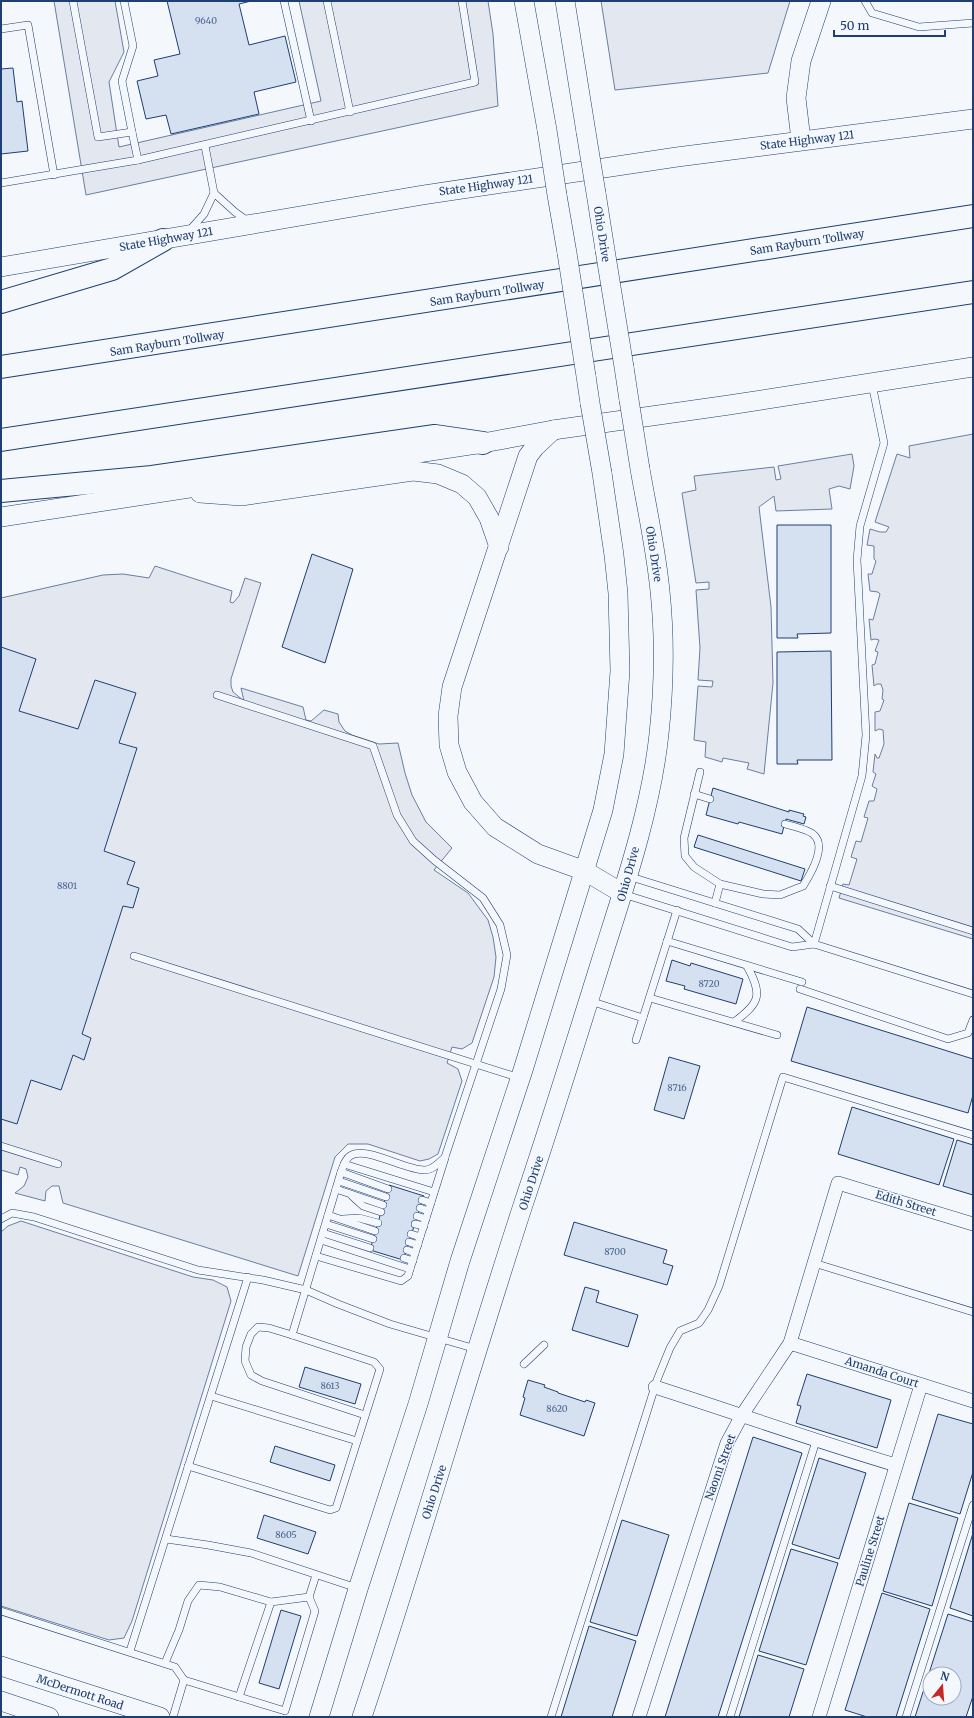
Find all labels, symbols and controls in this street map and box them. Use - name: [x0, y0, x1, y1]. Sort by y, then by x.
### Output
- scale bar: [834, 12, 945, 38]
- house number: 9640: [195, 15, 217, 26]
- text: 50 m: [840, 18, 869, 33]
- street label: State Highway 121: [759, 127, 855, 153]
- street label: State Highway 121: [438, 171, 534, 199]
- street label: Ohio Drive: [591, 205, 613, 263]
- street label: State Highway 121: [118, 224, 214, 254]
- street label: Sam Rayburn Tollway: [749, 226, 866, 258]
- street label: Sam Rayburn Tollway: [429, 277, 546, 309]
- street label: Sam Rayburn Tollway: [109, 327, 226, 359]
- street label: Ohio Drive: [643, 525, 665, 583]
- street label: Ohio Drive: [614, 845, 642, 903]
- house number: 8801: [57, 880, 77, 891]
- house number: 8720: [698, 978, 720, 989]
- house number: 8716: [667, 1082, 687, 1093]
- street label: Ohio Drive: [516, 1154, 546, 1212]
- street label: Edith Street: [874, 1187, 939, 1219]
- house number: 8700: [604, 1246, 626, 1257]
- street label: Amanda Court: [842, 1353, 921, 1391]
- house number: 8613: [320, 1380, 340, 1391]
- house number: 8620: [546, 1403, 568, 1414]
- street label: Naomi Street: [702, 1431, 739, 1502]
- street label: Ohio Drive: [419, 1463, 449, 1521]
- street label: Pauline Street: [853, 1513, 888, 1588]
- house number: 8605: [275, 1529, 297, 1540]
- north arrow: [922, 1666, 962, 1706]
- text: N: [939, 1668, 951, 1684]
- street label: McDermott Road: [35, 1671, 126, 1713]

